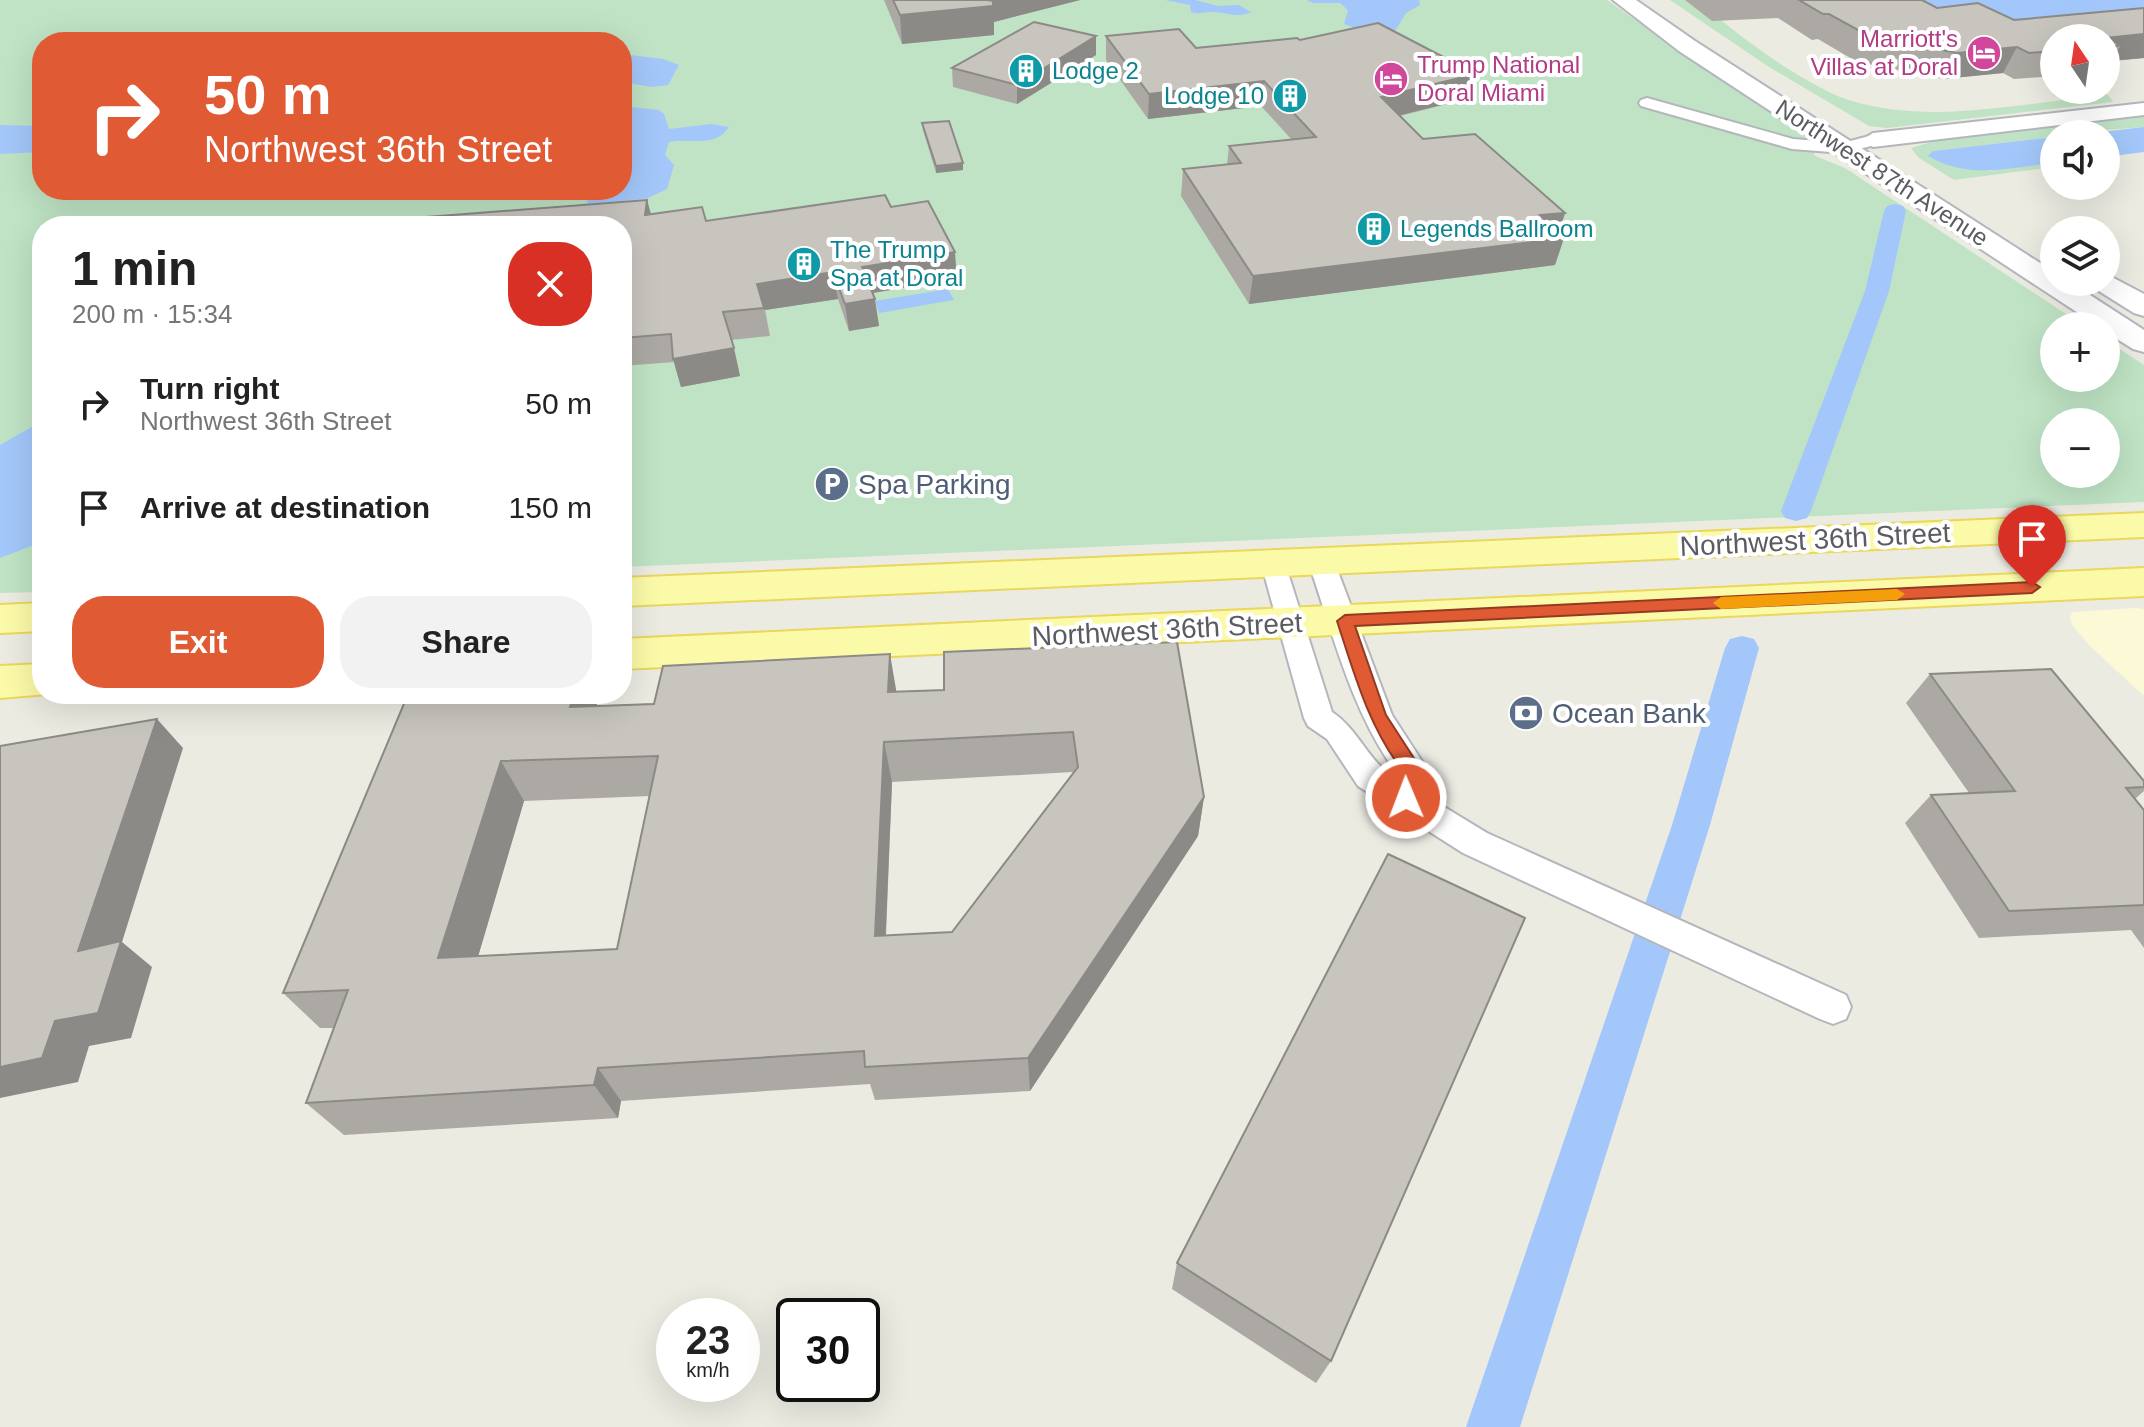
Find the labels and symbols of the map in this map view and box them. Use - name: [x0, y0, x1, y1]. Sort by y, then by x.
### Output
- north arrow: [2040, 24, 2120, 104]
- place label: Marriott's Villas at Doral: [1810, 25, 1958, 80]
- hotel icon: Marriott's Villas at Doral: [1965, 34, 2003, 72]
- place label: Trump National Doral Miami: [1417, 51, 1580, 106]
- building icon: Lodge 2: [1007, 52, 1045, 90]
- place label: Lodge 2: [1052, 57, 1139, 84]
- hotel icon: Trump National Doral Miami: [1372, 60, 1410, 98]
- building icon: Lodge 10: [1271, 77, 1309, 115]
- place label: Lodge 10: [1164, 82, 1264, 109]
- street label: Northwest 87th Avenue: [1771, 94, 1994, 251]
- building icon: Legends Ballroom: [1355, 210, 1393, 248]
- place label: Legends Ballroom: [1400, 215, 1593, 242]
- place label: The Trump Spa at Doral: [830, 236, 963, 291]
- building icon: The Trump Spa at Doral: [785, 245, 823, 283]
- parking icon: Spa Parking: [813, 465, 851, 503]
- place label: Spa Parking: [858, 469, 1011, 500]
- pin: [1998, 505, 2066, 587]
- street label: Northwest 36th Street: [1679, 517, 1951, 562]
- street label: Northwest 36th Street: [1031, 607, 1303, 652]
- bank icon: Ocean Bank: [1507, 694, 1545, 732]
- place label: Ocean Bank: [1552, 698, 1707, 729]
- position arrow: [1364, 756, 1448, 840]
- speed limit sign: 30: [776, 1298, 880, 1402]

